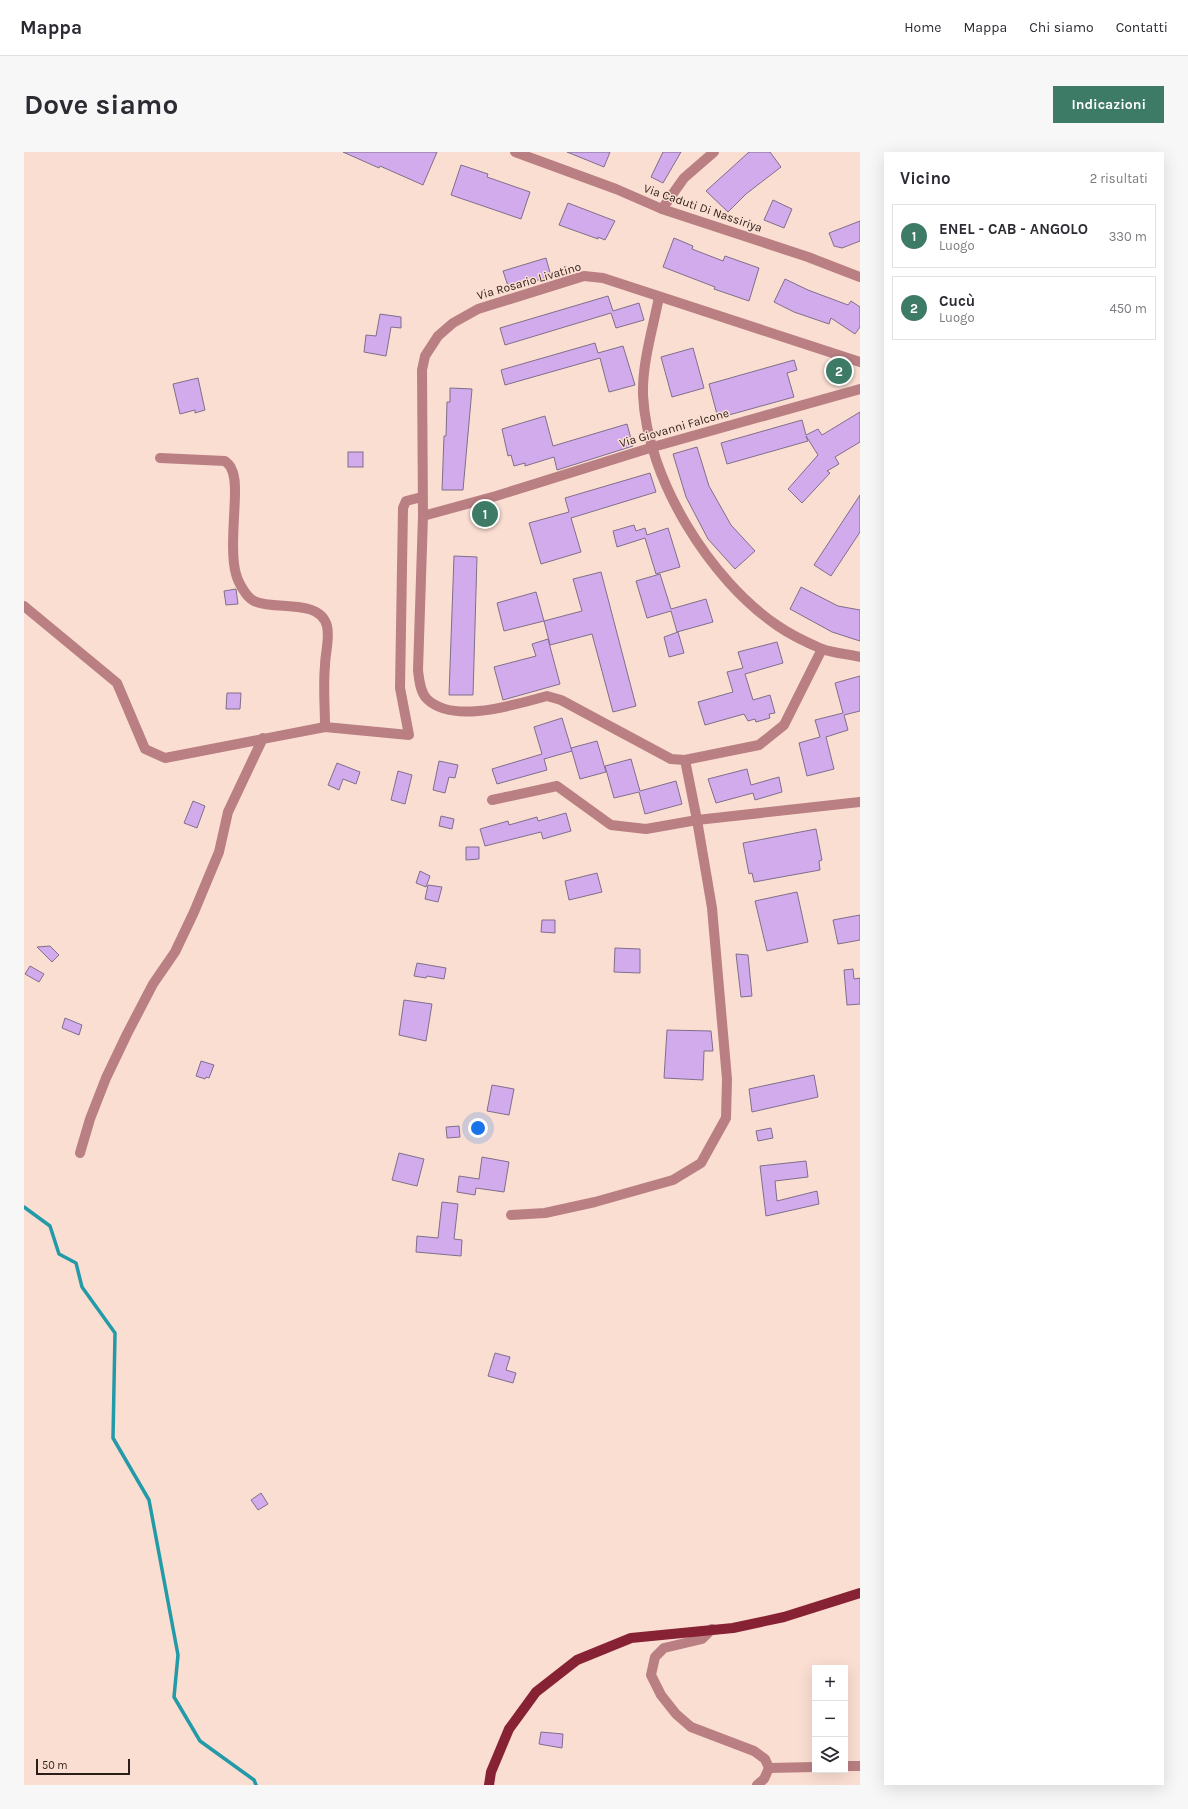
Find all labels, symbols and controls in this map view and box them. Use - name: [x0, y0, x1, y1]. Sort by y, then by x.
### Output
- text: Mappa: [20, 17, 82, 39]
- text: Home: [904, 19, 941, 36]
- text: Mappa: [963, 19, 1007, 36]
- text: Chi siamo: [1029, 19, 1094, 36]
- text: Contatti: [1116, 19, 1168, 36]
- button: Indicazioni: [1053, 86, 1164, 123]
- text: Dove siamo: [24, 88, 178, 121]
- text: Vicino: [900, 168, 951, 188]
- text: 2 risultati: [1090, 171, 1148, 186]
- street label: Via Caduti Di Nassiriya: [642, 181, 764, 235]
- text: ENEL - CAB - ANGOLO: [939, 220, 1088, 238]
- text: 1: [912, 229, 916, 244]
- text: 330 m: [1109, 229, 1147, 244]
- text: Luogo: [939, 238, 975, 253]
- street label: Via Rosario Livatino: [475, 259, 583, 303]
- text: Cucù: [939, 292, 975, 310]
- text: 2: [910, 301, 918, 316]
- text: 450 m: [1109, 301, 1147, 316]
- text: Luogo: [939, 310, 975, 325]
- pin: 2: [826, 356, 852, 386]
- street label: Via Giovanni Falcone: [618, 406, 730, 450]
- pin: 1: [472, 499, 498, 529]
- your location: [468, 1118, 488, 1138]
- map controls: [812, 1665, 848, 1773]
- button: +: [812, 1665, 848, 1701]
- button: −: [812, 1701, 848, 1737]
- button: layers: [812, 1737, 848, 1773]
- scale bar: [36, 1757, 130, 1776]
- text: 50 m: [42, 1759, 68, 1772]

